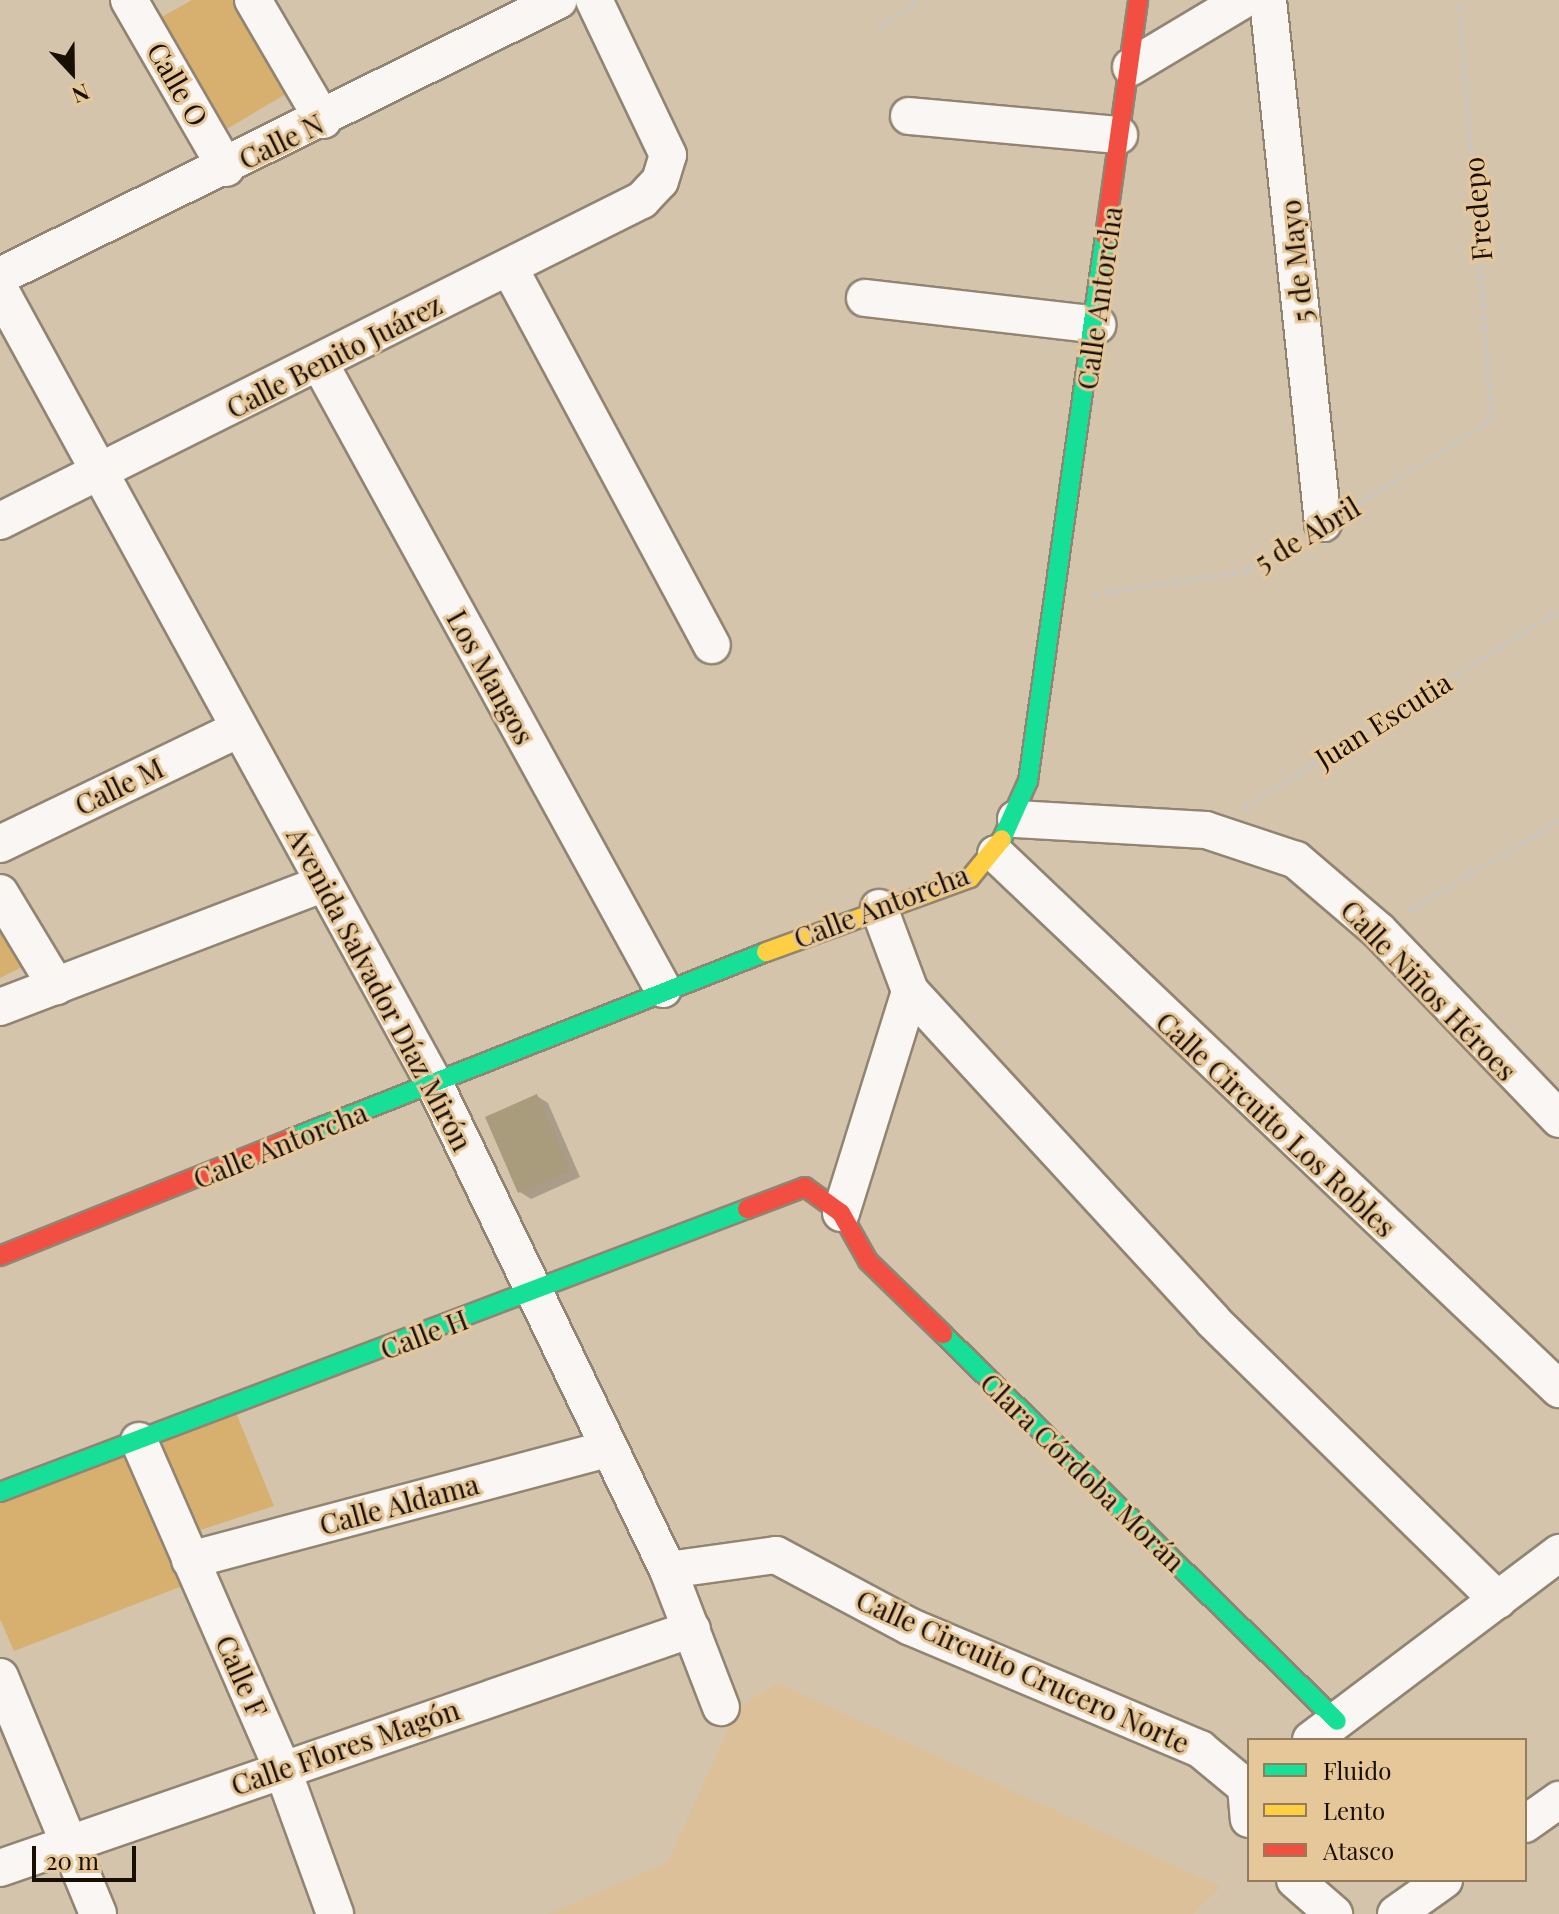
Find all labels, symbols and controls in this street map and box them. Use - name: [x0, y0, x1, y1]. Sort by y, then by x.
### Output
- north arrow: [32, 32, 112, 112]
- street label: Calle O: [141, 36, 215, 132]
- text: N: [68, 77, 94, 111]
- street label: Calle N: [233, 106, 329, 176]
- street label: Fredepo: [1456, 156, 1498, 262]
- street label: 5 de Mayo: [1273, 198, 1319, 324]
- street label: Calle Antorcha: [1069, 204, 1129, 392]
- street label: Calle Benito Juárez: [221, 287, 447, 425]
- street label: 5 de Abril: [1248, 489, 1366, 579]
- street label: Los Mangos: [440, 604, 542, 750]
- street label: Juan Escutia: [1309, 665, 1457, 775]
- street label: Calle M: [69, 750, 169, 822]
- street label: Avenida Salvador Díaz Mirón: [280, 821, 480, 1157]
- street label: Calle Antorcha: [788, 857, 974, 955]
- street label: Calle Niños Héroes: [1334, 893, 1524, 1087]
- street label: Calle Circuito Los Robles: [1150, 1004, 1402, 1244]
- street label: Calle Antorcha: [188, 1095, 372, 1195]
- street label: Calle H: [375, 1302, 473, 1366]
- street label: Clara Córdoba Morán: [974, 1366, 1192, 1578]
- street label: Calle Aldama: [315, 1466, 483, 1542]
- street label: Calle Circuito Crucero Norte: [851, 1582, 1195, 1760]
- street label: Calle F: [209, 1630, 275, 1722]
- street label: Calle Flores Magón: [226, 1692, 464, 1802]
- legend: [1247, 1738, 1527, 1882]
- text: Fluido: [1323, 1754, 1391, 1786]
- text: Lento: [1323, 1794, 1385, 1826]
- scale bar: [36, 1830, 140, 1880]
- text: Atasco: [1323, 1834, 1394, 1866]
- text: 20 m: [46, 1844, 99, 1876]

